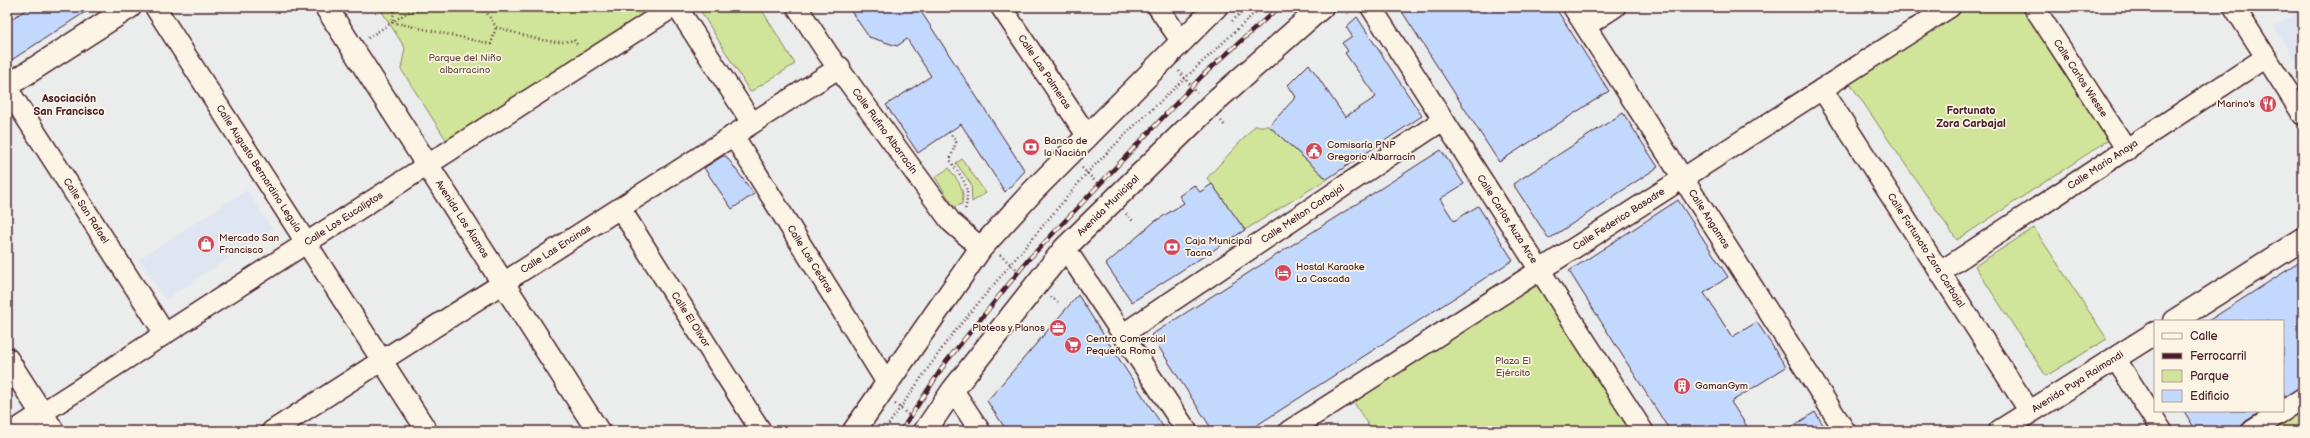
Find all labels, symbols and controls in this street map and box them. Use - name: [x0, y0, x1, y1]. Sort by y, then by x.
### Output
- street label: Calle Las Palmeras: [1015, 32, 1074, 111]
- street label: Calle Carlos Wiesse: [2051, 37, 2110, 119]
- park label: Parque del Niño albarracino: [429, 52, 502, 76]
- street label: Calle Rufino Albarracín: [849, 86, 920, 177]
- district label: Asociación San Francisco: [33, 92, 105, 118]
- restaurant icon: Marino's: [2258, 94, 2278, 114]
- place label: Marino's: [2217, 98, 2255, 110]
- street label: Calle Augusto Bernardino Leguía: [213, 103, 304, 235]
- district label: Fortunato Zora Carbajal: [1936, 104, 2006, 130]
- place label: Banco de la Nación: [1044, 135, 1088, 159]
- bank icon: Banco de la Nación: [1021, 137, 1041, 157]
- street label: Calle Mario Anaya: [2065, 137, 2141, 192]
- place label: Comisaría PNP Gregorio Albarracín: [1327, 139, 1416, 163]
- public building icon: Comisaría PNP Gregorio Albarracín: [1304, 141, 1324, 161]
- street label: Calle Carlos Auza Arce: [1474, 172, 1540, 266]
- street label: Avenida Municipal: [1075, 173, 1142, 239]
- street label: Calle San Rafael: [61, 176, 111, 246]
- street label: Avenida Los Álamos: [433, 178, 492, 260]
- street label: Calle Melton Carbajal: [1259, 182, 1346, 246]
- street label: Calle Federico Basadre: [1571, 185, 1667, 253]
- street label: Calle Angamos: [1686, 187, 1733, 251]
- street label: Calle Los Eucaliptos: [302, 189, 385, 249]
- street label: Calle Fortunato Zora Carbajal: [1885, 191, 1967, 310]
- street label: Calle Las Encinas: [518, 222, 593, 276]
- street label: Calle Los Cedros: [784, 223, 836, 295]
- place label: Mercado San Francisco: [219, 232, 280, 256]
- shop icon: Mercado San Francisco: [196, 234, 216, 254]
- place label: Caja Municipal Tacna: [1185, 235, 1252, 259]
- bank icon: Caja Municipal Tacna: [1162, 237, 1182, 257]
- place label: Hostal Karaoke La Cascada: [1296, 261, 1365, 285]
- hotel icon: Hostal Karaoke La Cascada: [1273, 263, 1293, 283]
- street label: Calle El Olivar: [669, 290, 713, 350]
- office icon: Ploteos y Planos: [1048, 318, 1068, 338]
- legend: [2154, 320, 2284, 412]
- place label: Ploteos y Planos: [972, 322, 1045, 334]
- text: Calle: [2190, 329, 2218, 344]
- place label: Centro Comercial Pequeña Roma: [1086, 333, 1166, 357]
- supermarket icon: Centro Comercial Pequeña Roma: [1063, 335, 1083, 355]
- street label: Avenida Puya Raimondi: [2030, 348, 2126, 415]
- text: Ferrocarril: [2190, 349, 2246, 364]
- park label: Plaza El Ejército: [1495, 355, 1531, 379]
- text: Parque: [2190, 369, 2229, 384]
- building icon: GamanGym: [1672, 376, 1692, 396]
- place label: GamanGym: [1695, 380, 1748, 392]
- text: Edificio: [2190, 389, 2230, 404]

